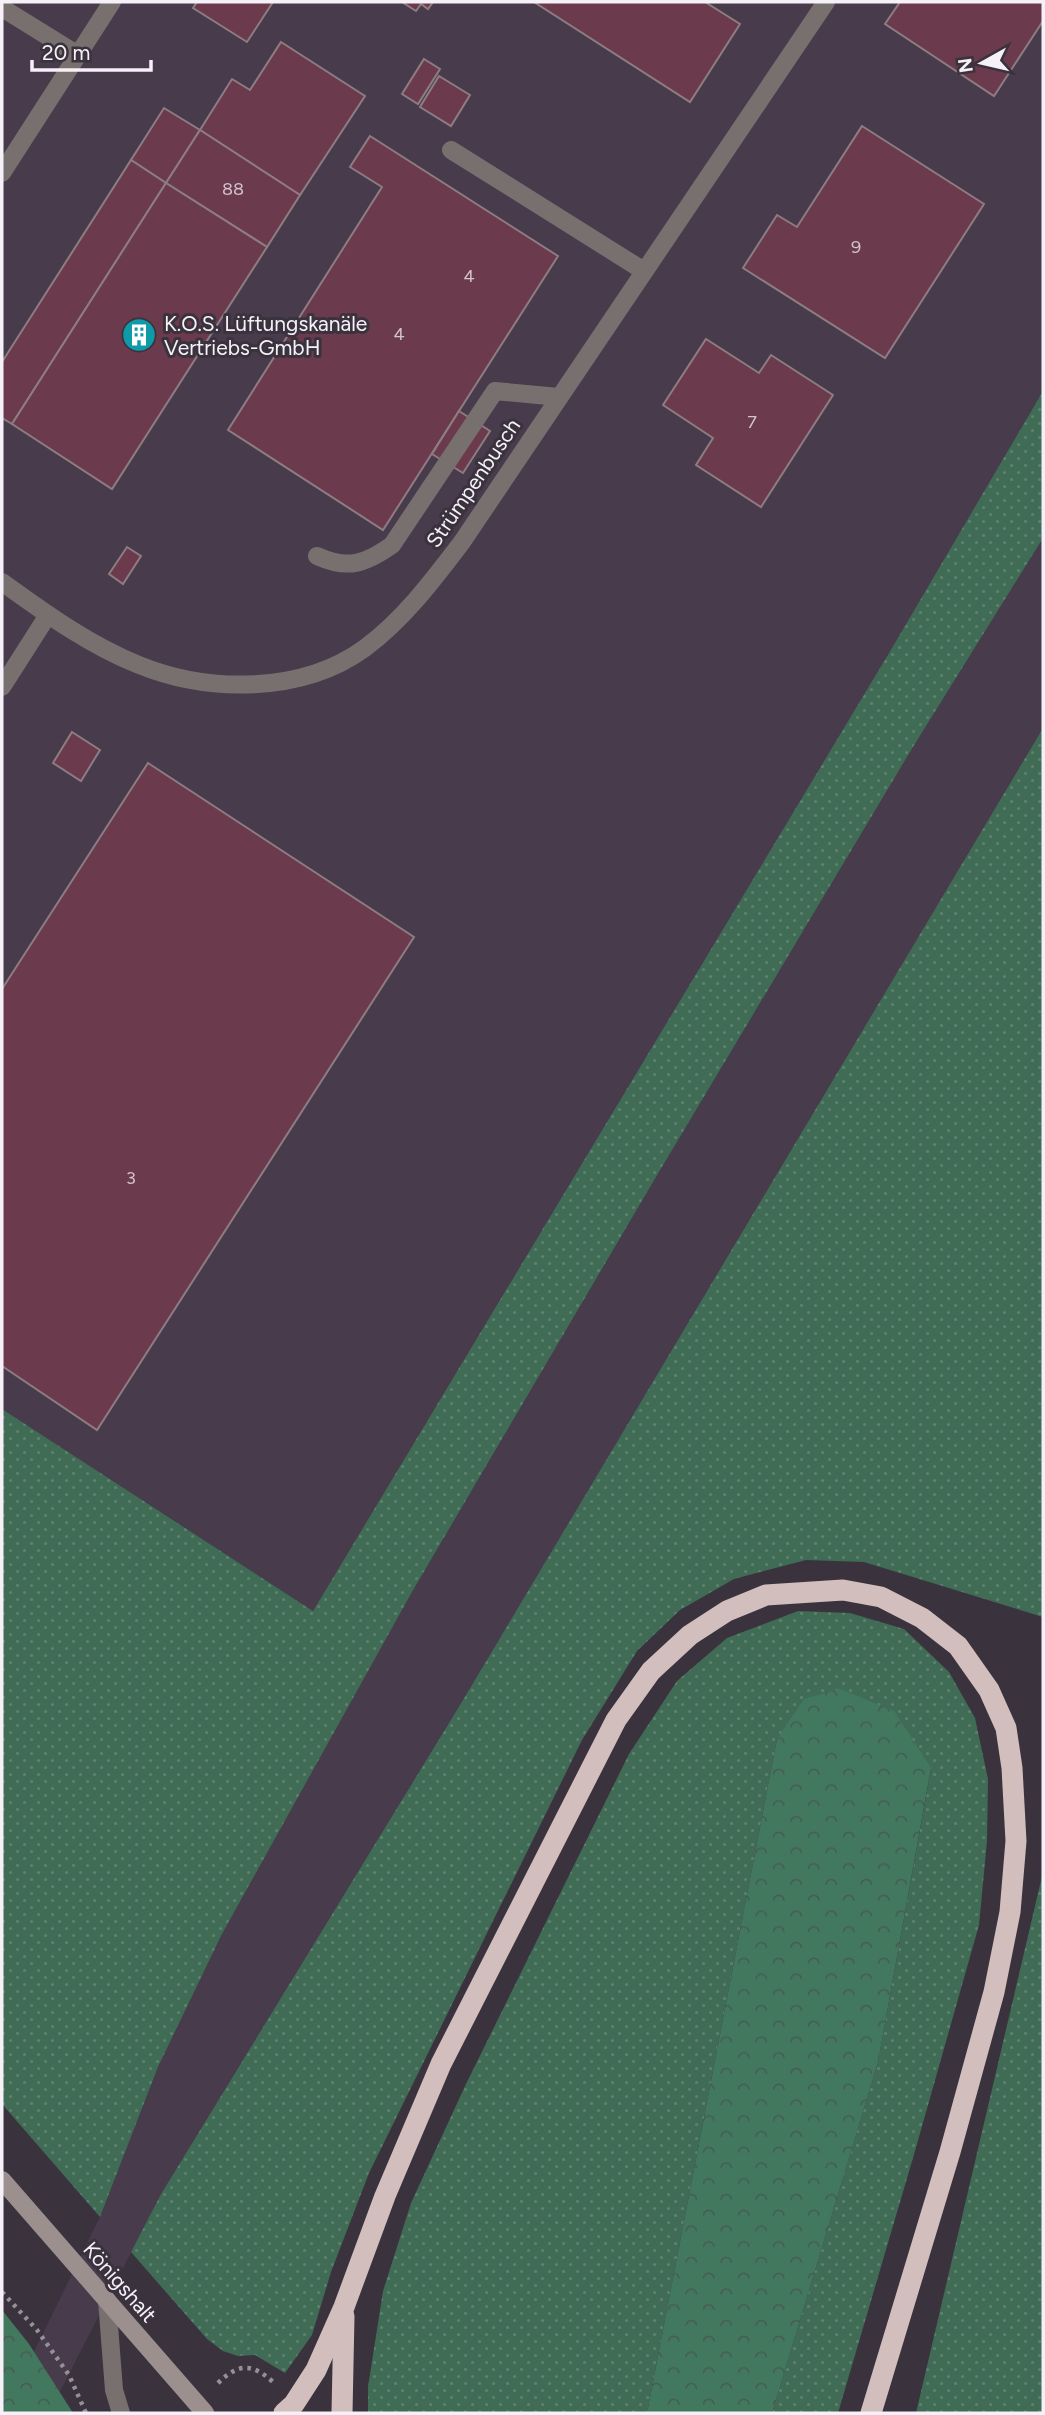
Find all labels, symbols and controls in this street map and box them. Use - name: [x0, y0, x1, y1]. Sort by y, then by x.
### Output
- scale bar: [32, 28, 150, 72]
- north arrow: [947, 28, 1017, 98]
- text: 20 m: [42, 40, 90, 65]
- text: N: [953, 56, 978, 74]
- house number: 88: [222, 178, 244, 200]
- house number: 9: [851, 236, 861, 258]
- house number: 4: [463, 265, 475, 287]
- place label: K.O.S. Lüftungskanäle Vertriebs-GmbH: [164, 311, 367, 360]
- building icon: K.O.S. Lüftungskanäle Vertriebs-GmbH: [120, 316, 158, 354]
- house number: 4: [393, 323, 405, 345]
- house number: 7: [747, 411, 757, 433]
- street label: Strümpenbusch: [421, 414, 525, 552]
- house number: 3: [126, 1167, 136, 1189]
- street label: Königshalt: [78, 2237, 162, 2327]

